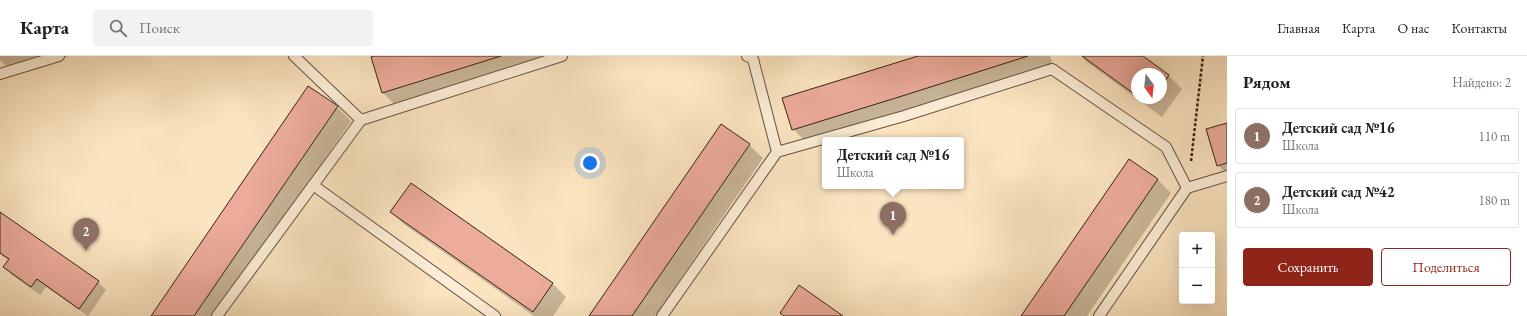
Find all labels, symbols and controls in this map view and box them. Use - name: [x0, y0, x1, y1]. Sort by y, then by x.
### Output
- search box: [93, 10, 373, 46]
- text: Карта: [20, 15, 69, 40]
- icon: search: [107, 17, 129, 39]
- text: Поиск: [139, 18, 180, 37]
- text: Главная: [1277, 19, 1320, 37]
- text: Карта: [1342, 19, 1375, 37]
- text: О нас: [1397, 19, 1429, 37]
- text: Контакты: [1451, 19, 1507, 37]
- north arrow: [1131, 68, 1167, 104]
- text: Рядом: [1243, 71, 1291, 93]
- text: Найдено: 2: [1452, 74, 1511, 91]
- text: Детский сад №16: [1282, 118, 1395, 137]
- text: 1: [1254, 128, 1260, 145]
- text: 110 m: [1479, 128, 1510, 145]
- popup: [822, 137, 964, 189]
- text: Школа: [1282, 137, 1319, 154]
- text: Детский сад №16: [837, 145, 949, 164]
- your location: [580, 153, 600, 173]
- text: Школа: [837, 164, 874, 181]
- text: Детский сад №42: [1282, 182, 1395, 201]
- text: 2: [1254, 192, 1260, 209]
- text: 180 m: [1479, 192, 1510, 209]
- text: Школа: [1282, 201, 1319, 218]
- pin: 1: [880, 202, 906, 235]
- pin: 2: [73, 218, 99, 251]
- map controls: [1179, 232, 1215, 304]
- button: +: [1179, 232, 1215, 268]
- button: Сохранить: [1243, 248, 1373, 286]
- button: Поделиться: [1381, 248, 1511, 286]
- button: −: [1179, 268, 1215, 304]

